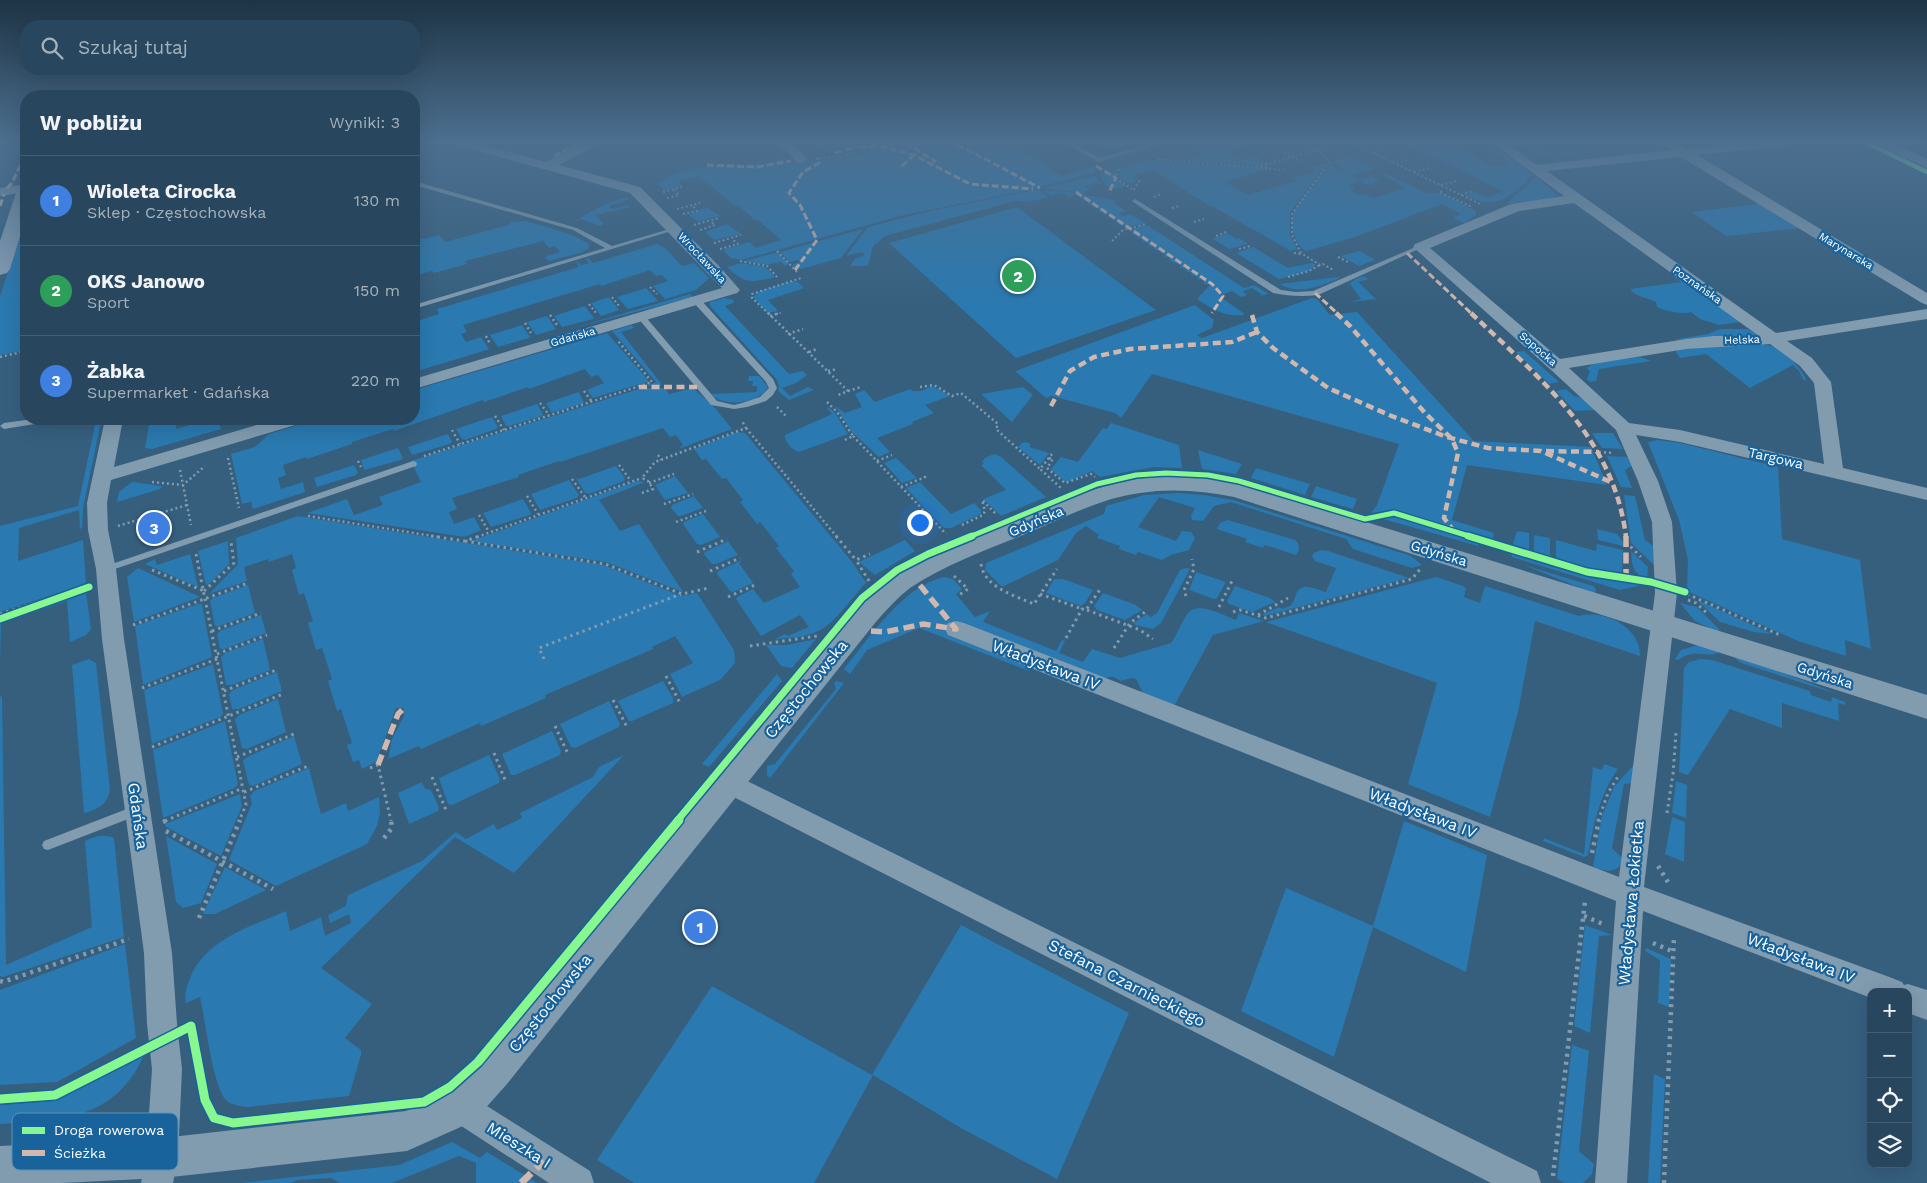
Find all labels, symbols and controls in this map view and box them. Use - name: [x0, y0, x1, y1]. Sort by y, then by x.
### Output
- search box: [20, 20, 420, 75]
- icon: search: [38, 34, 66, 62]
- text: Szukaj tutaj: [78, 36, 188, 59]
- text: W pobliżu: [40, 110, 142, 135]
- text: Wyniki: 3: [329, 113, 400, 132]
- text: Wioleta Cirocka: [87, 180, 236, 203]
- text: 1: [53, 191, 59, 210]
- text: 130 m: [354, 191, 400, 210]
- text: Sklep · Częstochowska: [87, 203, 266, 222]
- street label: Wrocławska: [675, 230, 729, 286]
- street label: Marynarska: [1816, 230, 1876, 272]
- pin: 2: [1002, 257, 1034, 295]
- street label: Poznańska: [1670, 263, 1724, 307]
- text: OKS Janowo: [87, 270, 205, 293]
- text: 2: [51, 281, 61, 300]
- text: 150 m: [354, 281, 400, 300]
- text: Sport: [87, 293, 130, 312]
- street label: Gdańska: [549, 324, 597, 350]
- street label: Sopocka: [1517, 329, 1559, 369]
- street label: Helska: [1724, 333, 1760, 347]
- text: Żabka: [87, 360, 145, 383]
- text: 3: [51, 371, 61, 390]
- text: 220 m: [351, 371, 400, 390]
- text: Supermarket · Gdańska: [87, 383, 270, 402]
- street label: Targowa: [1747, 444, 1805, 472]
- street label: Gdyńska: [1006, 502, 1066, 540]
- pin: 3: [138, 509, 170, 547]
- your location: [907, 510, 933, 536]
- street label: Gdyńska: [1409, 537, 1469, 569]
- street label: Częstochowska: [760, 636, 852, 742]
- street label: Władysława IV: [989, 636, 1103, 694]
- street label: Gdyńska: [1795, 658, 1855, 692]
- street label: Gdańska: [124, 782, 152, 850]
- street label: Władysława IV: [1366, 784, 1480, 842]
- street label: Władysława Łokietka: [1614, 820, 1648, 986]
- pin: 1: [684, 908, 716, 946]
- street label: Władysława IV: [1744, 929, 1858, 987]
- street label: Stefana Czarnieckiego: [1046, 935, 1208, 1031]
- street label: Częstochowska: [504, 950, 596, 1056]
- map controls: [1867, 988, 1912, 1168]
- button: +: [1867, 988, 1912, 1033]
- button: −: [1867, 1033, 1912, 1078]
- button: locate: [1867, 1078, 1912, 1123]
- legend: [12, 1113, 178, 1170]
- street label: Mieszka I: [483, 1118, 555, 1172]
- text: Droga rowerowa: [54, 1122, 164, 1138]
- button: layers: [1867, 1123, 1912, 1168]
- text: Ścieżka: [54, 1145, 106, 1161]

